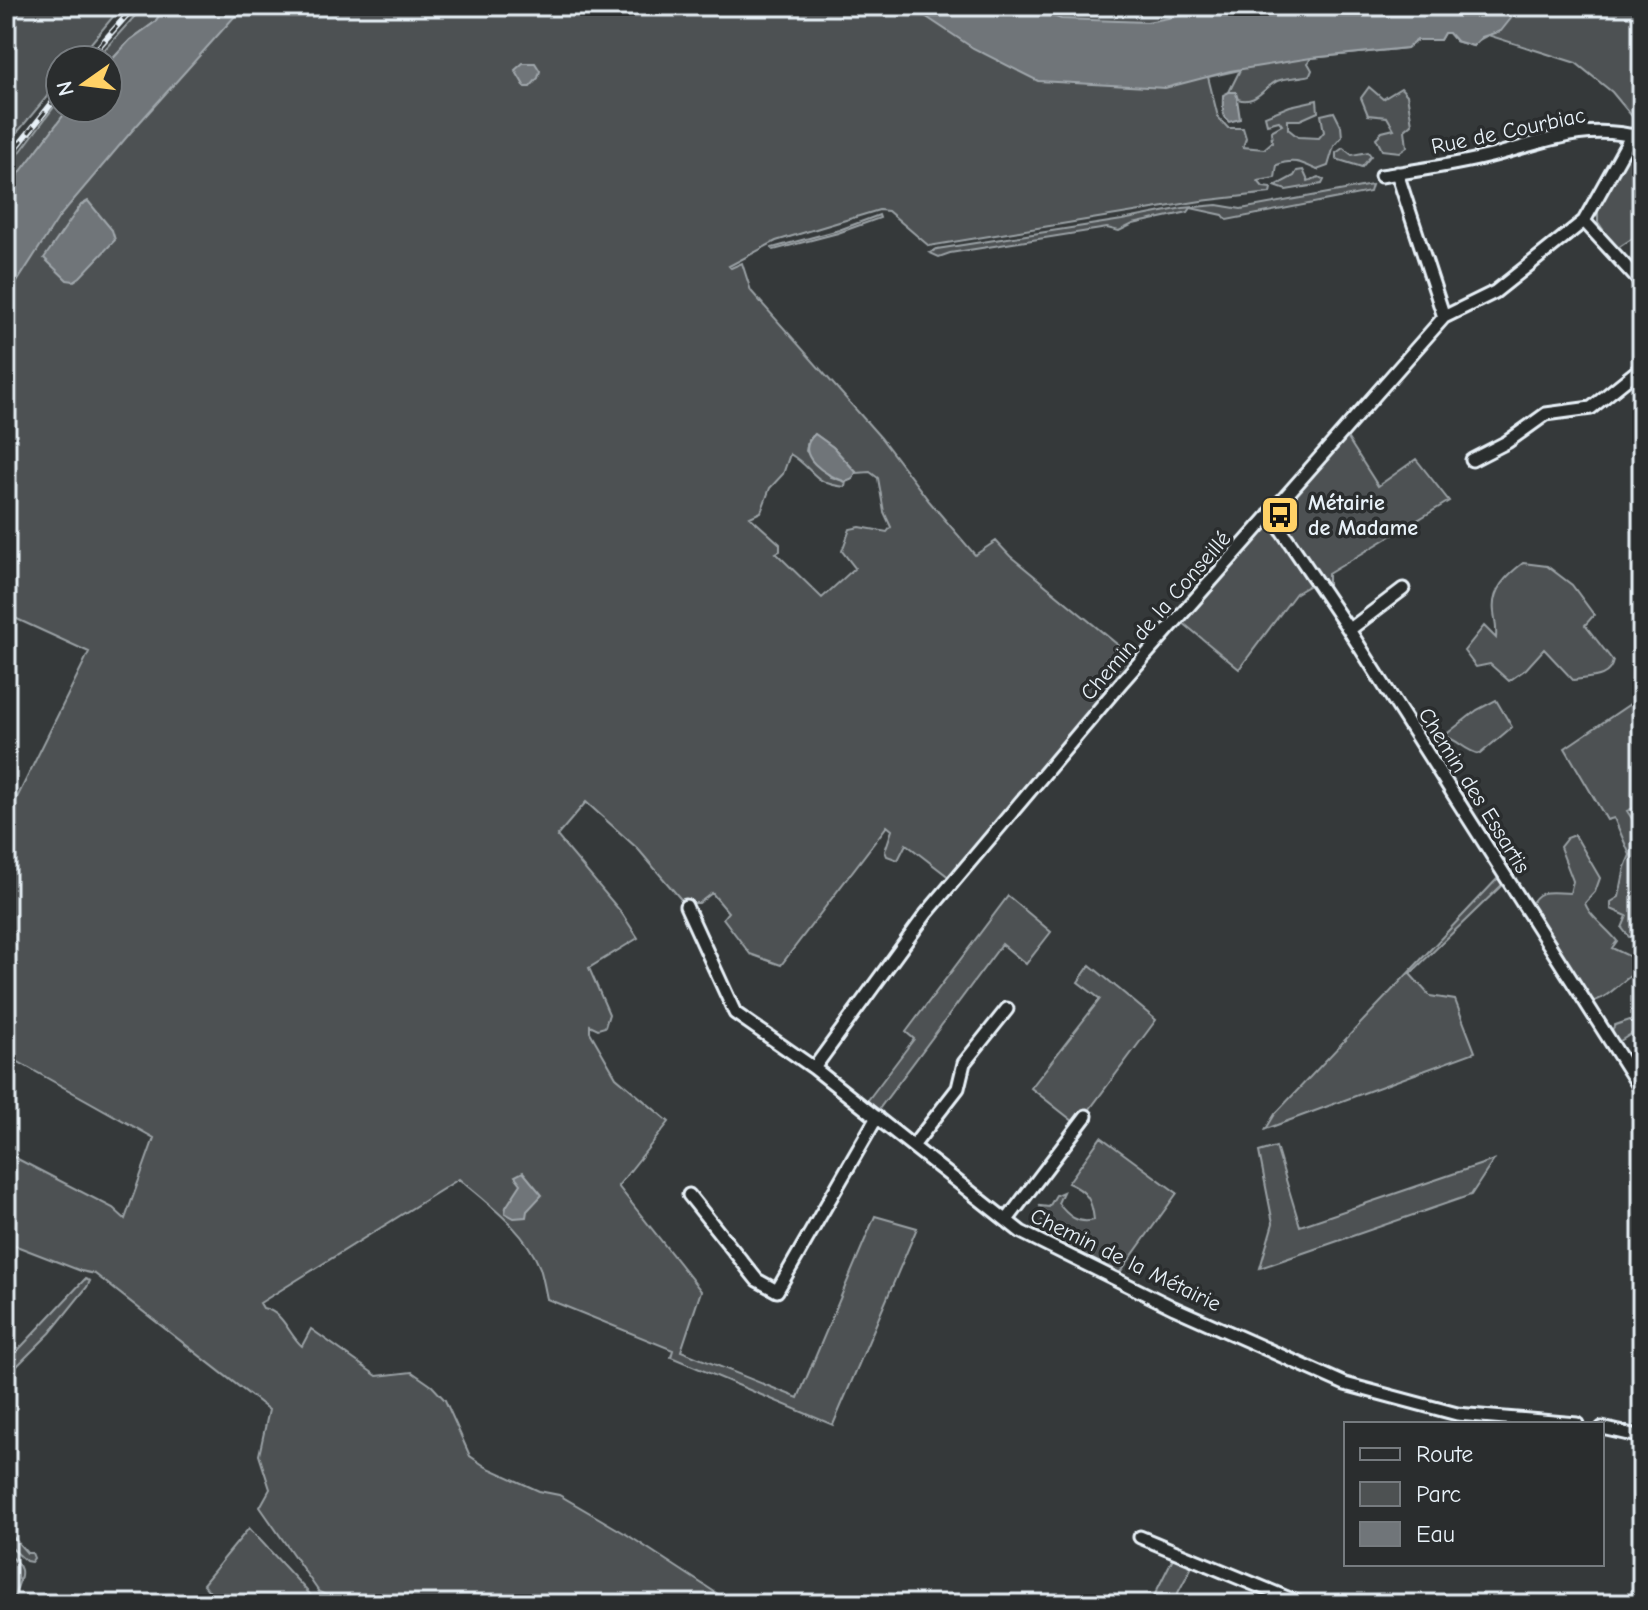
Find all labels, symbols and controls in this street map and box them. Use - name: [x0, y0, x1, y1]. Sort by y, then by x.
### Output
- north arrow: [44, 44, 124, 124]
- text: N: [51, 78, 80, 99]
- street label: Rue de Courbiac: [1429, 102, 1588, 160]
- place label: Métairie de Madame: [1308, 490, 1418, 541]
- bus stop icon: Métairie de Madame: [1259, 494, 1301, 536]
- street label: Chemin de la Conseillé: [1075, 526, 1236, 706]
- street label: Chemin des Essartis: [1413, 703, 1536, 878]
- street label: Chemin de la Métairie: [1026, 1202, 1225, 1317]
- legend: [1344, 1422, 1604, 1566]
- text: Route: [1416, 1440, 1473, 1468]
- text: Parc: [1416, 1480, 1461, 1508]
- text: Eau: [1416, 1520, 1455, 1548]

